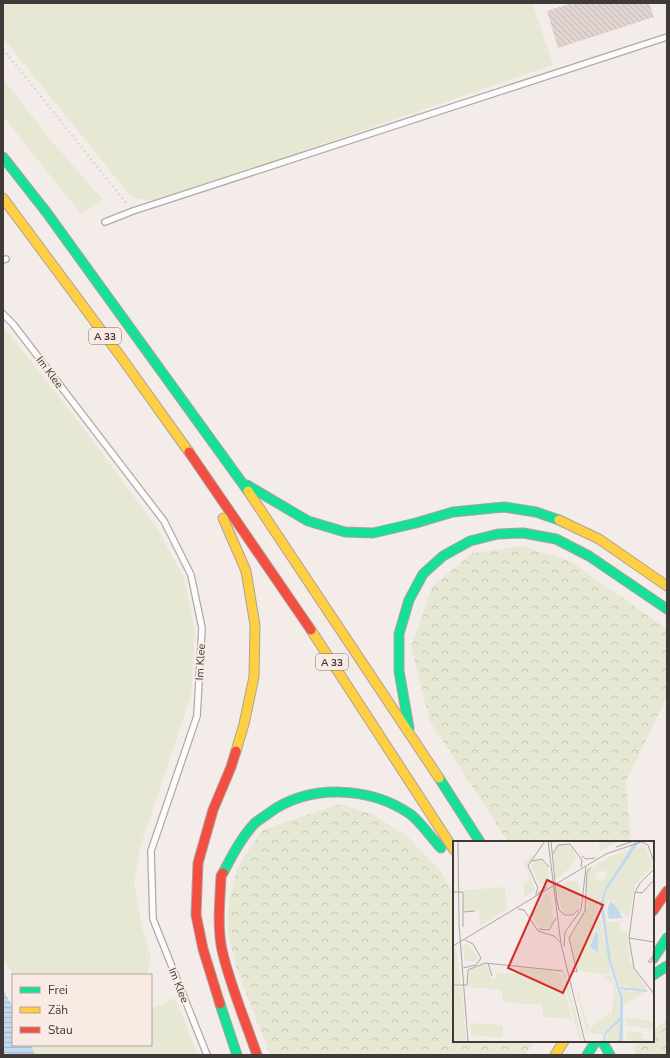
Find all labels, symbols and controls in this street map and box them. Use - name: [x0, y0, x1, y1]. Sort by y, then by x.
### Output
- road number: A 33: [89, 328, 121, 344]
- street label: Im Klee: [33, 353, 67, 392]
- street label: Im Klee: [192, 643, 209, 681]
- road number: A 33: [316, 654, 348, 670]
- inset map: [453, 841, 654, 1042]
- street label: Im Klee: [165, 965, 192, 1005]
- legend: [12, 974, 152, 1046]
- text: Frei: [48, 982, 68, 998]
- text: Zäh: [48, 1002, 68, 1018]
- text: Stau: [48, 1022, 73, 1038]

